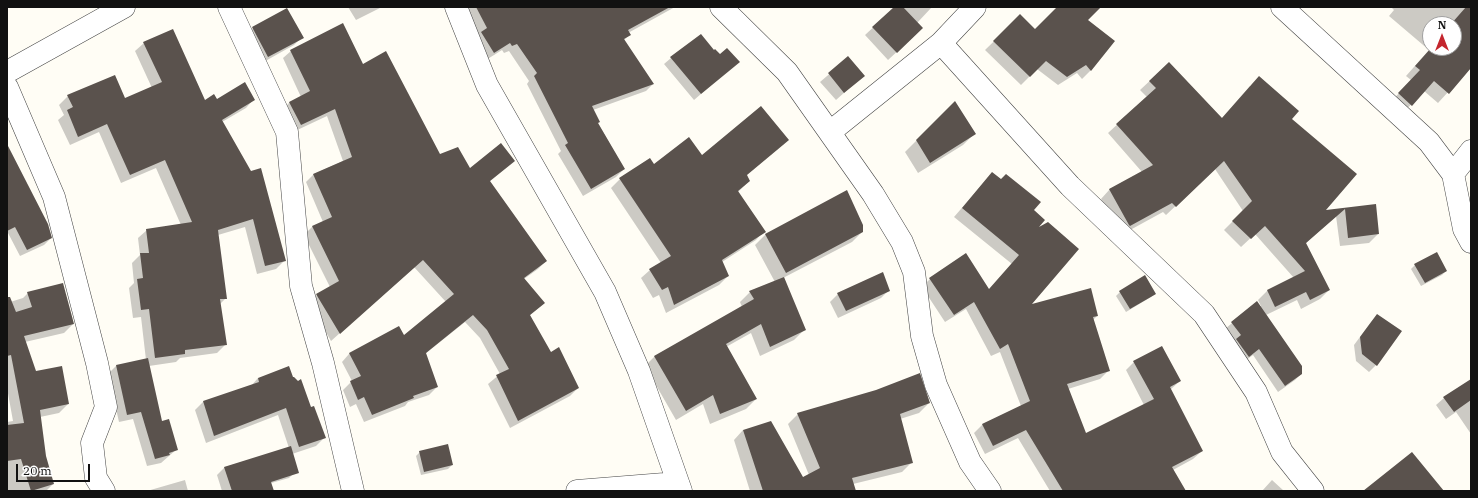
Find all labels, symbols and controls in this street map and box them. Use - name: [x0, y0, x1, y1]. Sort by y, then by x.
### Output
- north arrow: [1422, 16, 1462, 56]
- text: N: [1438, 18, 1446, 32]
- scale bar: [18, 456, 92, 482]
- text: 20 m: [23, 463, 52, 478]

